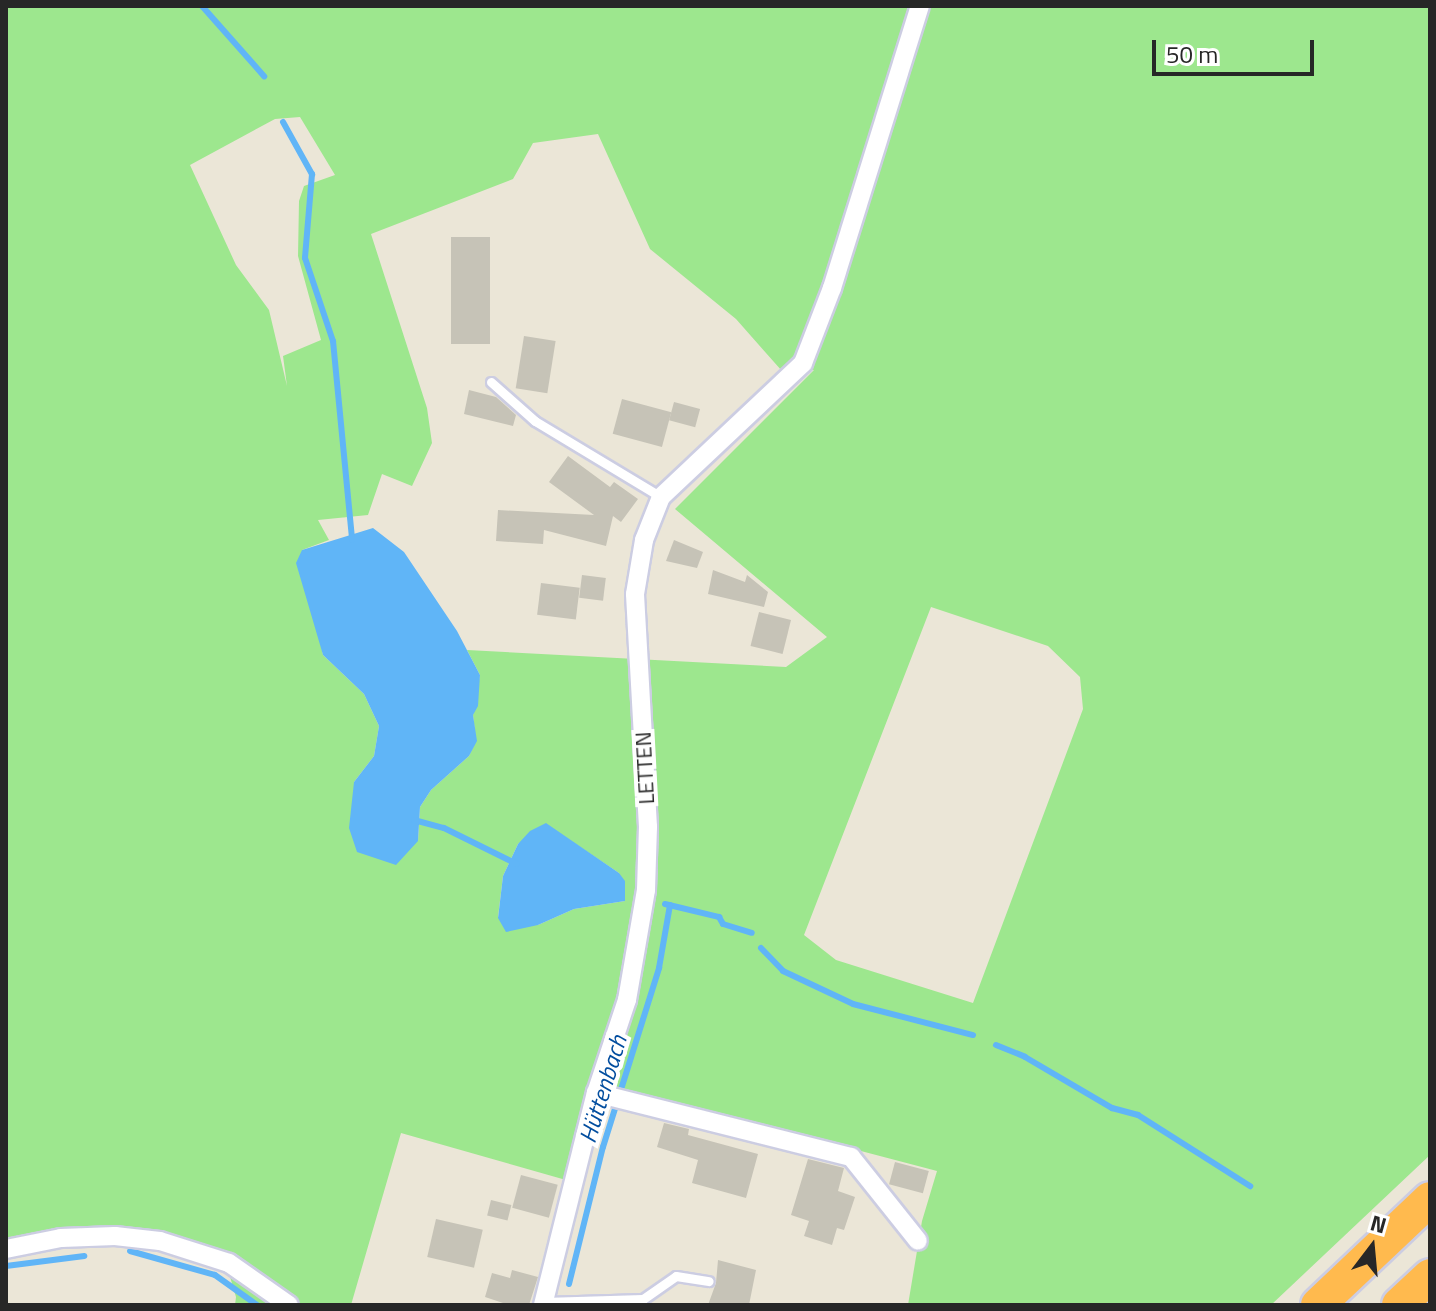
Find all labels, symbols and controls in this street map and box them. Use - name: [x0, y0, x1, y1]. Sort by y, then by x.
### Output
- scale bar: [1156, 24, 1318, 74]
- text: 50 m: [1166, 36, 1218, 72]
- street label: LETTEN: [630, 731, 660, 805]
- water label: Hüttenbach: [573, 1032, 633, 1146]
- text: N: [1367, 1205, 1391, 1242]
- north arrow: [1332, 1207, 1412, 1287]

